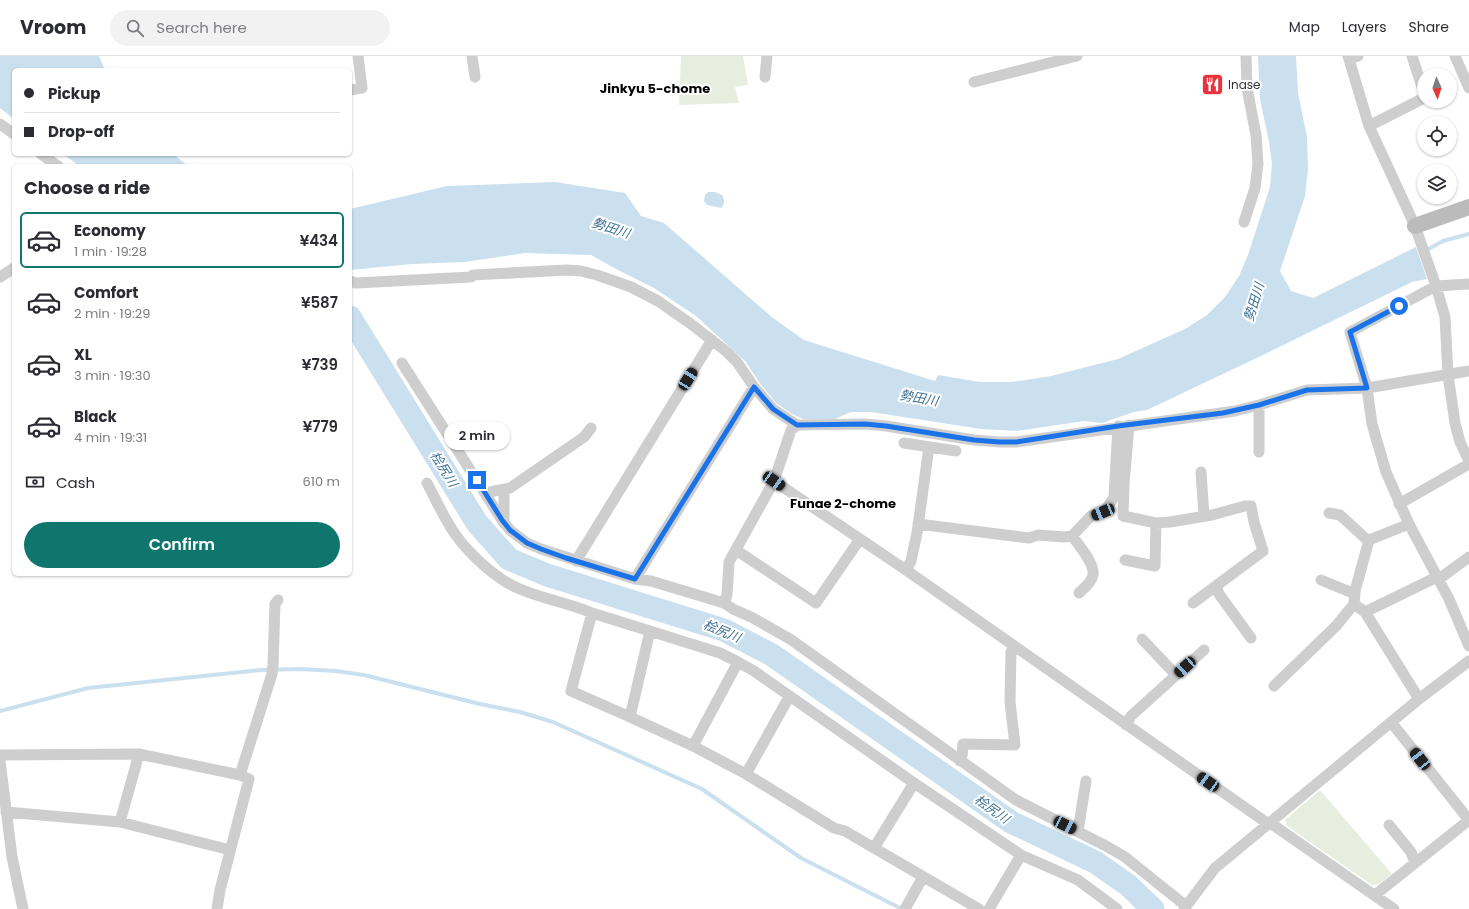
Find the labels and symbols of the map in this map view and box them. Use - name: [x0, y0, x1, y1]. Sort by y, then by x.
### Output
- north arrow: [1417, 68, 1457, 108]
- restaurant icon: Inase: [1199, 71, 1225, 97]
- place label: Inase: [1228, 76, 1260, 93]
- district label: Jinkyu 5-chome: [600, 79, 710, 98]
- water label: 勢田川: [590, 213, 634, 244]
- water label: 勢田川: [1239, 279, 1269, 323]
- route start: [1390, 297, 1408, 315]
- car: [677, 366, 699, 392]
- water label: 勢田川: [898, 385, 942, 411]
- callout: 2 min: [444, 422, 510, 450]
- water label: 桧尻川: [426, 447, 463, 492]
- car: [761, 469, 787, 493]
- route end: [468, 471, 486, 489]
- district label: Funae 2-chome: [790, 494, 896, 513]
- car: [1090, 502, 1116, 522]
- water label: 桧尻川: [700, 615, 745, 648]
- car: [1172, 655, 1198, 679]
- car: [1408, 746, 1432, 772]
- car: [1195, 770, 1221, 794]
- water label: 桧尻川: [971, 790, 1015, 829]
- car: [1052, 814, 1078, 836]

